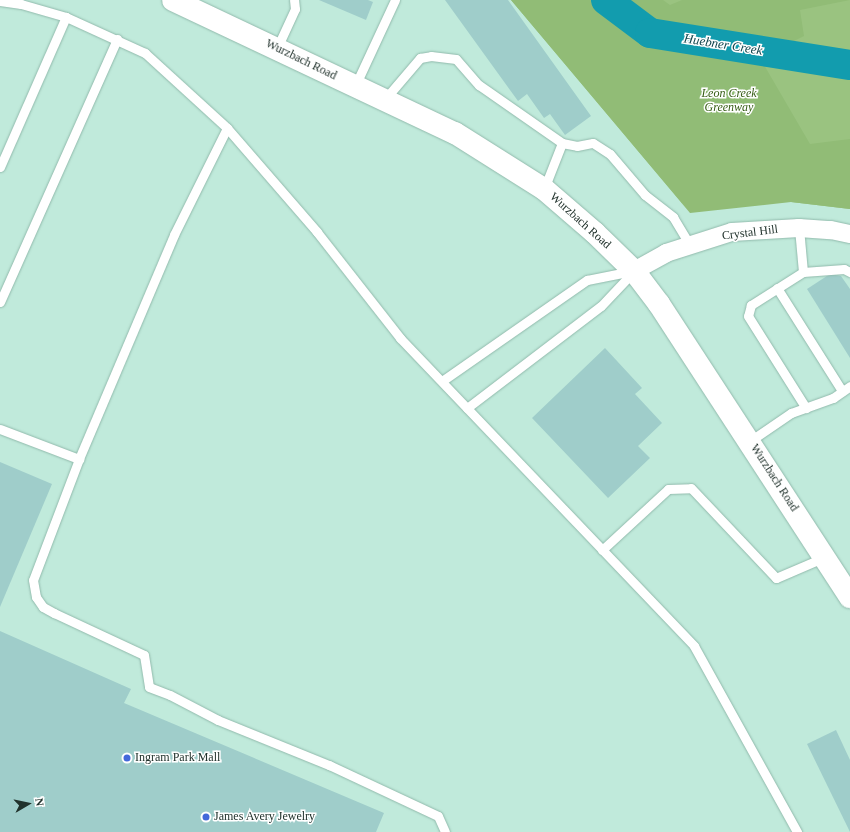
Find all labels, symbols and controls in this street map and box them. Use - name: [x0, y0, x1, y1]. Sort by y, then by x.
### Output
- water label: Huebner Creek: [683, 31, 763, 59]
- street label: Wurzbach Road: [263, 37, 339, 83]
- park label: Leon Creek Greenway: [701, 87, 757, 115]
- street label: Wurzbach Road: [547, 190, 613, 252]
- street label: Crystal Hill: [721, 222, 779, 244]
- street label: Wurzbach Road: [747, 442, 801, 514]
- place label: Ingram Park Mall: [135, 751, 220, 765]
- marker: Ingram Park Mall: [122, 753, 132, 763]
- north arrow: [8, 784, 48, 824]
- text: N: [33, 797, 46, 807]
- place label: James Avery Jewelry: [214, 810, 316, 824]
- marker: James Avery Jewelry: [201, 812, 211, 822]

